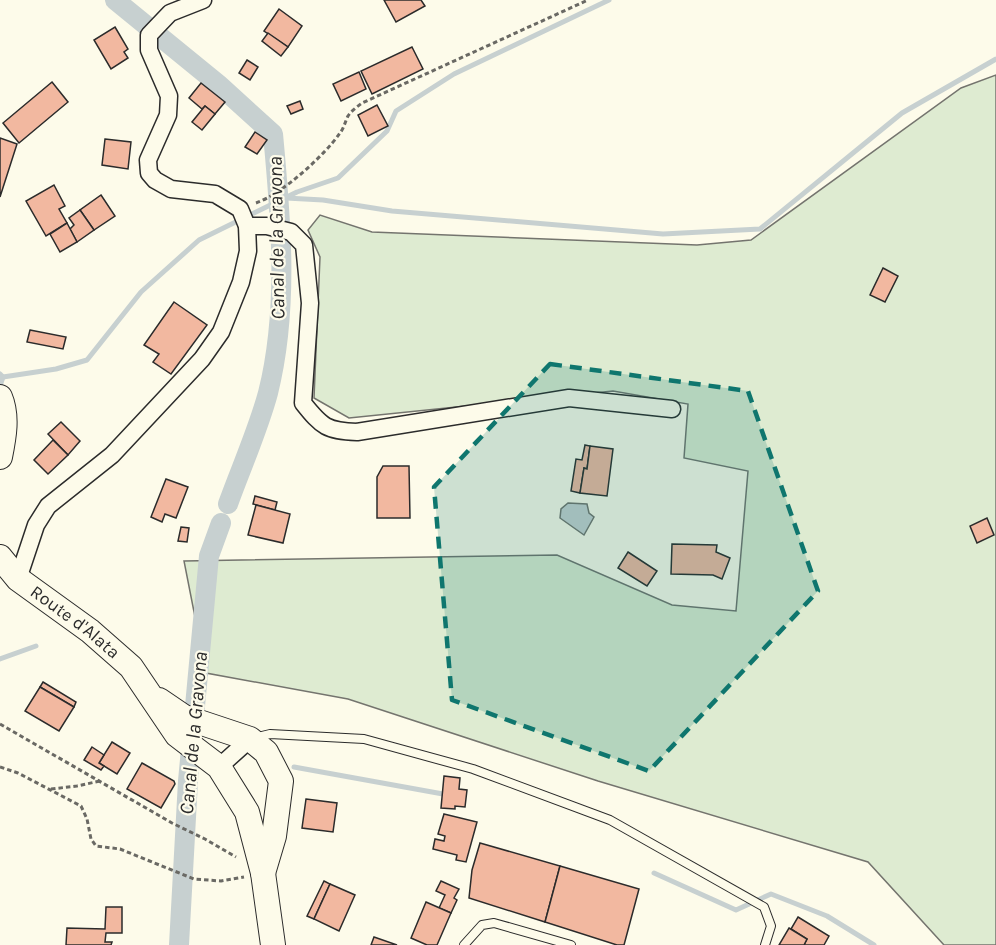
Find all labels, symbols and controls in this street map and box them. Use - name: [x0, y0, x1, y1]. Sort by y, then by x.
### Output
- water label: Canal de la Gravona: [264, 156, 289, 320]
- street label: Route d'Alata: [26, 581, 125, 663]
- water label: Canal de la Gravona: [175, 651, 212, 815]

